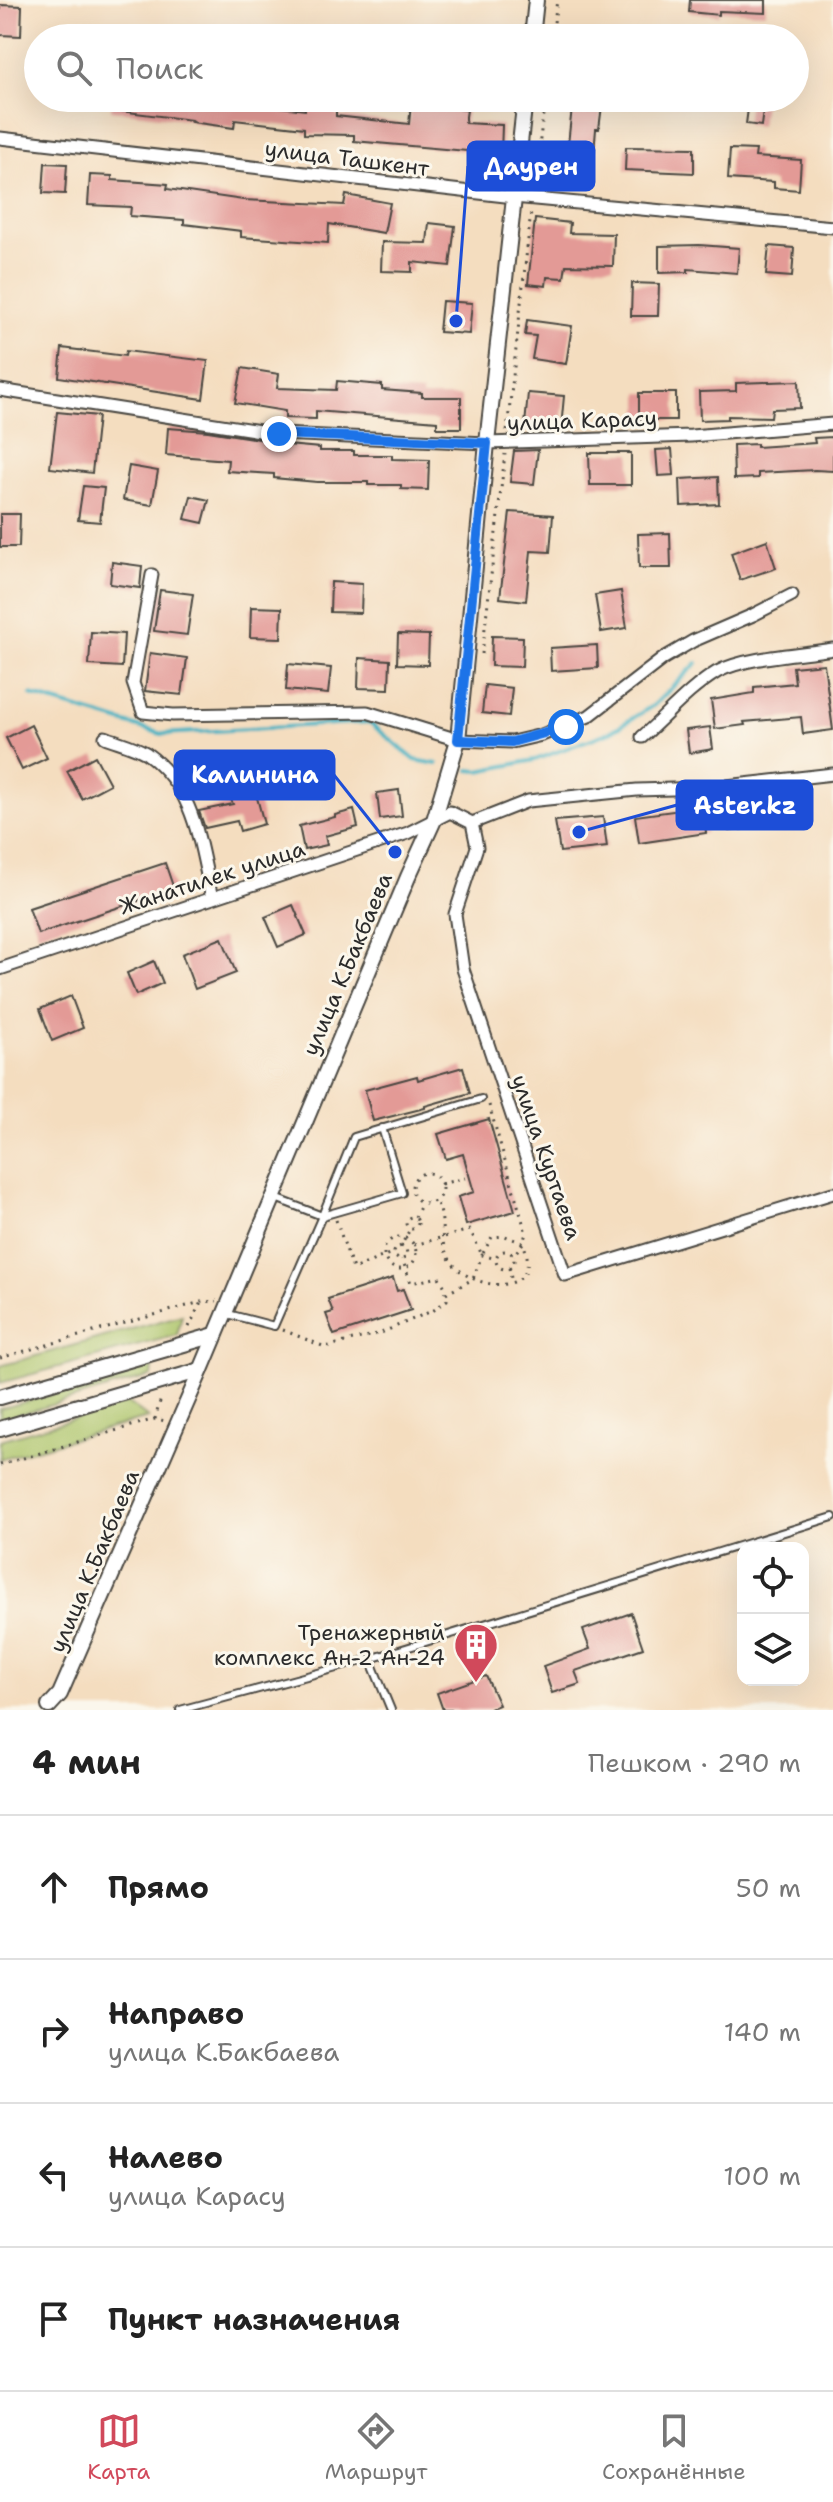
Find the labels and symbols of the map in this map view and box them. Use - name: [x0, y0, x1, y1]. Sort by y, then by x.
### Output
- street label: улица Ташкент: [263, 134, 432, 183]
- callout: Даурен: [468, 142, 594, 190]
- text: Даурен: [484, 151, 578, 183]
- street label: улица Карасу: [506, 403, 658, 438]
- route end: [261, 416, 297, 452]
- route start: [548, 709, 584, 745]
- callout: Калинина: [175, 751, 334, 799]
- text: Калинина: [191, 759, 319, 791]
- callout: Aster.kz: [677, 781, 812, 829]
- text: Aster.kz: [693, 790, 797, 822]
- street label: Жанатилек улица: [116, 834, 309, 921]
- street label: улица К.Бакбаева: [296, 868, 399, 1060]
- street label: улица Куртаева: [505, 1071, 588, 1244]
- street label: улица К.Бакбаева: [43, 1465, 146, 1657]
- place label: Тренажерный комплекс Ан-2 Ан-24: [214, 1618, 445, 1672]
- building icon: Тренажерный комплекс Ан-2 Ан-24: [452, 1621, 500, 1684]

